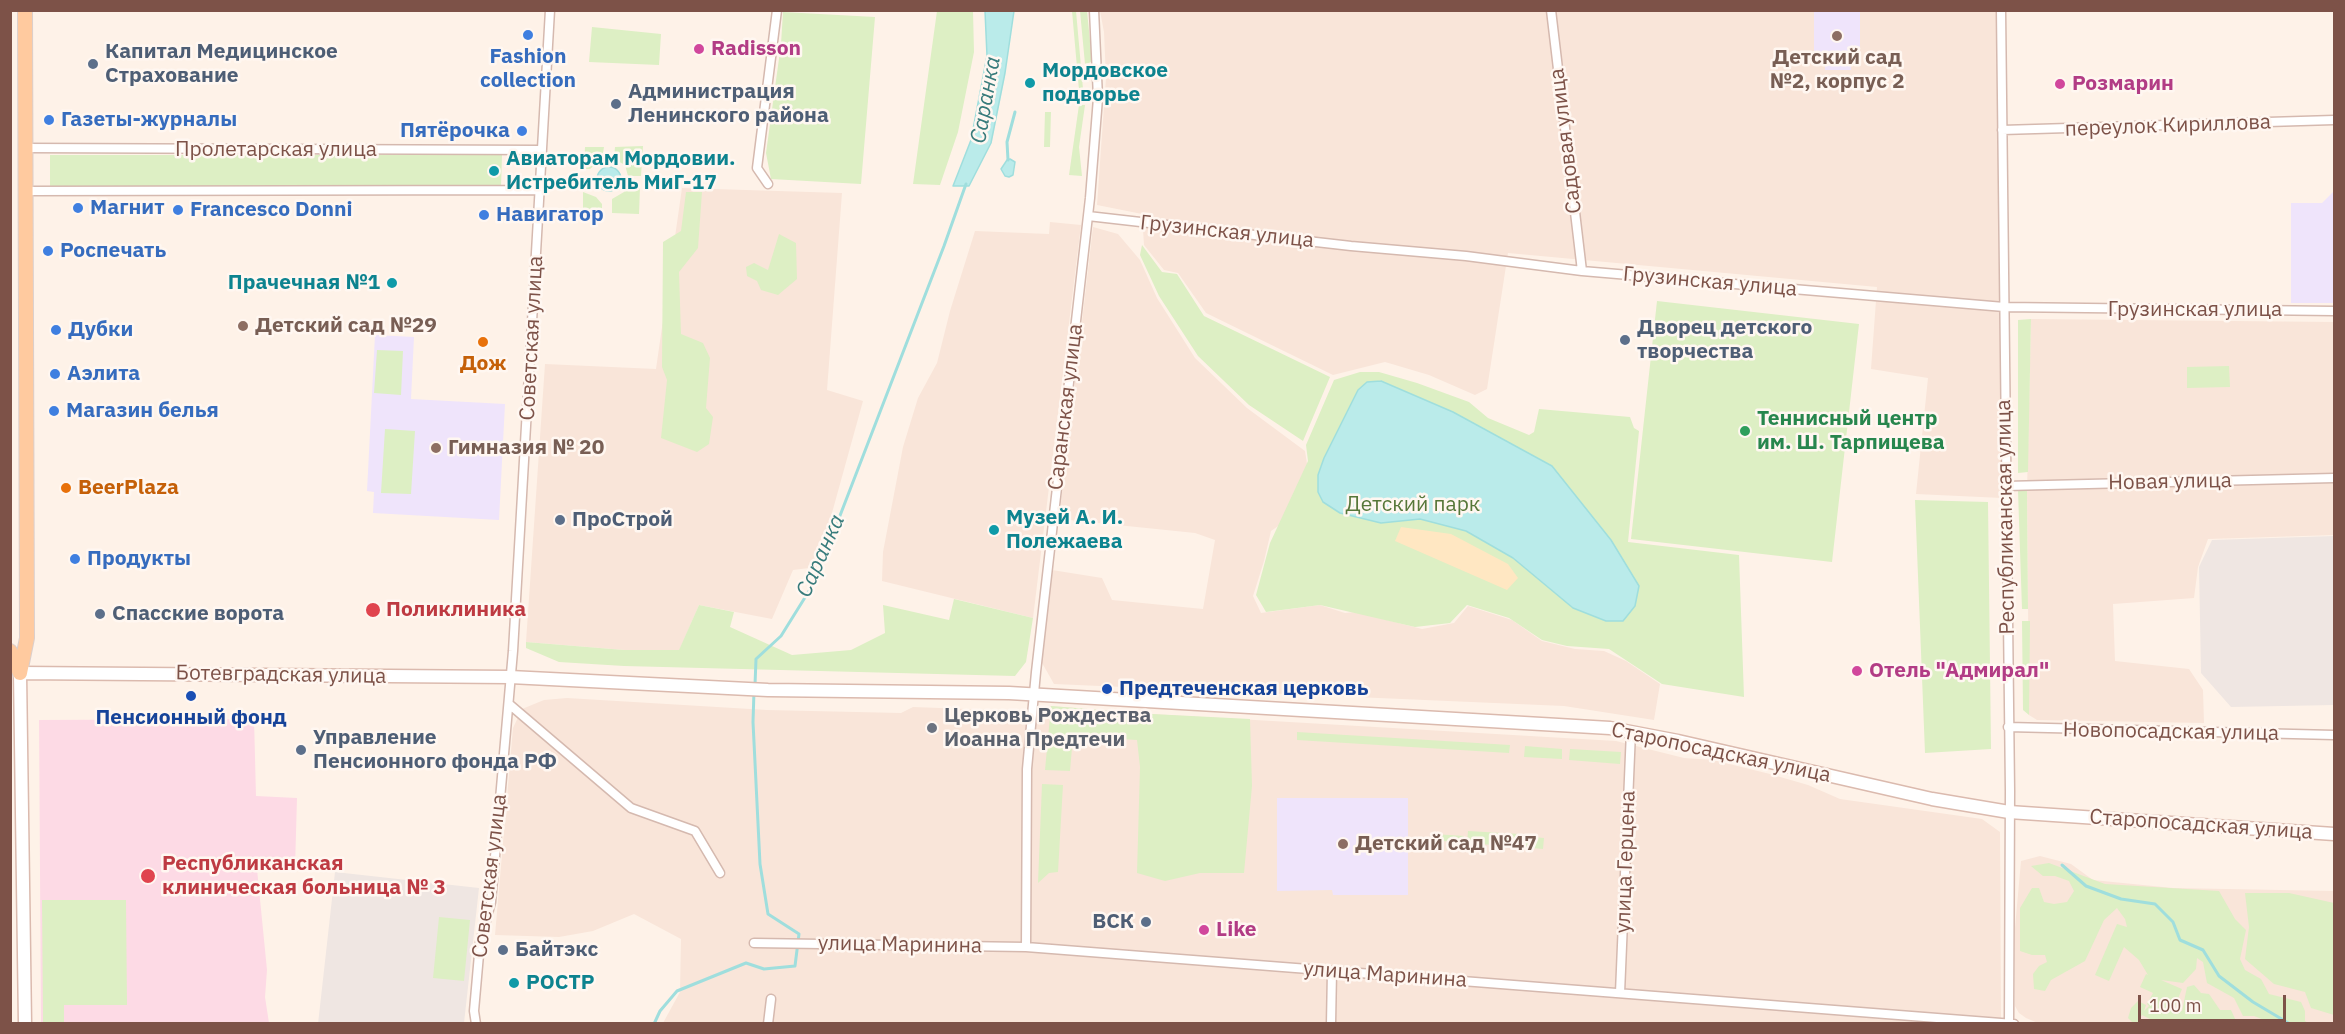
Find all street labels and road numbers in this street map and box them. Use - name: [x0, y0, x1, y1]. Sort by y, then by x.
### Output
- street label: Садовая улица: [1545, 67, 1587, 215]
- street label: переулок Кириллова: [2064, 110, 2272, 142]
- street label: Пролетарская улица: [175, 137, 377, 163]
- street label: Грузинская улица: [1139, 210, 1315, 254]
- street label: Советская улица: [515, 255, 549, 421]
- street label: Грузинская улица: [1622, 262, 1798, 302]
- street label: Грузинская улица: [2108, 297, 2282, 323]
- street label: Саранская улица: [1043, 322, 1089, 492]
- street label: Республиканская улица: [1991, 399, 2021, 635]
- street label: Новая улица: [2108, 468, 2232, 496]
- street label: Ботевградская улица: [175, 661, 387, 689]
- street label: Старопосадская улица: [1609, 717, 1833, 789]
- street label: Новопосадская улица: [2063, 718, 2279, 746]
- street label: улица Герцена: [1611, 790, 1641, 934]
- street label: Советская улица: [467, 793, 513, 959]
- street label: Старопосадская улица: [2088, 805, 2314, 845]
- street label: улица Маринина: [818, 931, 982, 959]
- street label: улица Маринина: [1302, 957, 1468, 993]

